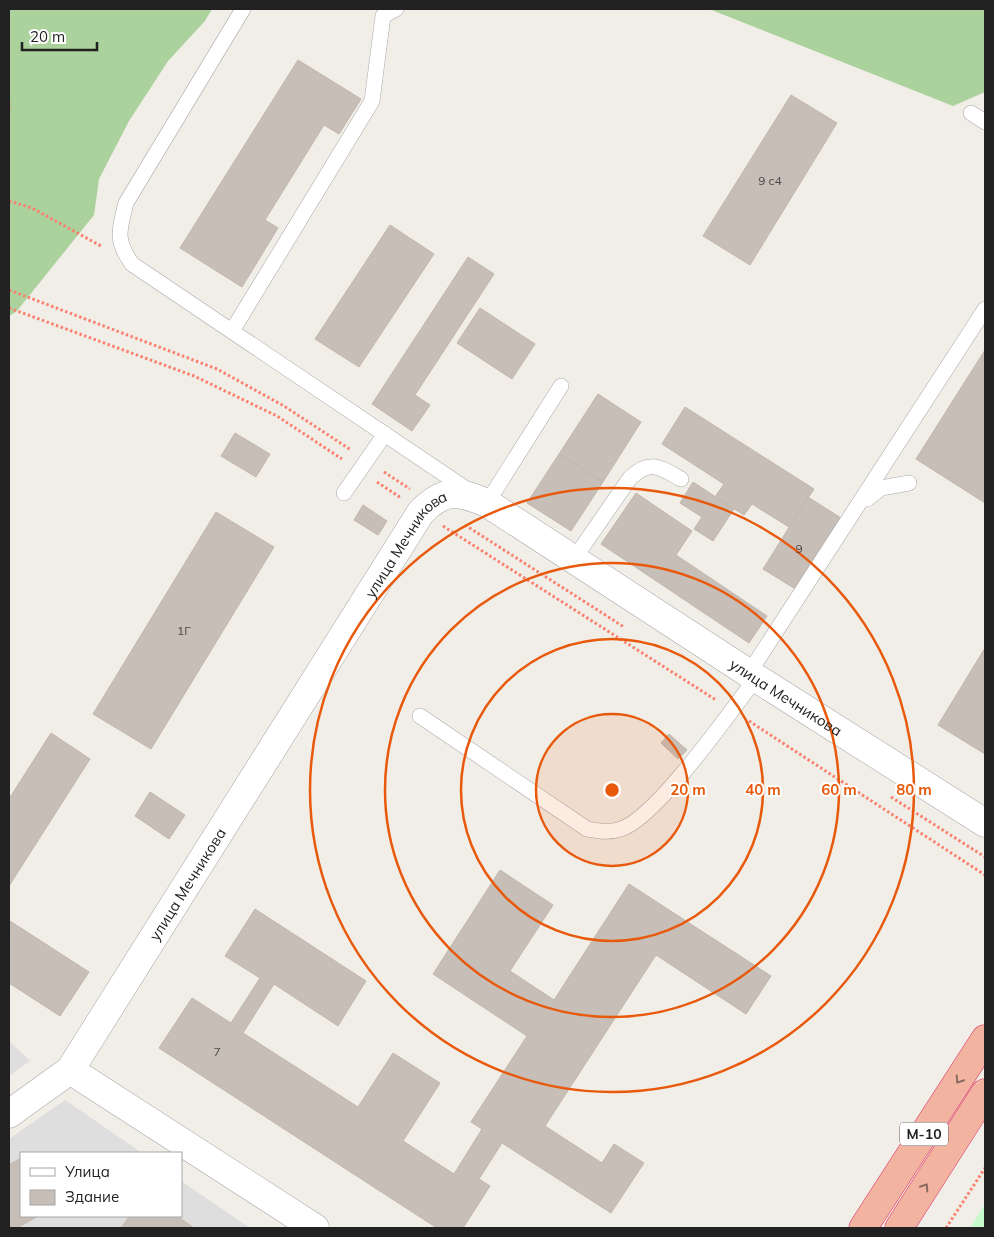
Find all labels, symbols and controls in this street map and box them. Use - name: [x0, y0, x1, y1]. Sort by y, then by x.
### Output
- scale bar: [22, 20, 98, 52]
- text: 20 m: [30, 27, 65, 46]
- house number: 9 с4: [758, 173, 782, 188]
- street label: улица Мечникова: [360, 486, 450, 601]
- house number: 9: [795, 541, 803, 556]
- house number: 1Г: [177, 623, 191, 638]
- street label: улица Мечникова: [726, 654, 846, 740]
- text: 20 m: [670, 780, 706, 799]
- text: 40 m: [745, 780, 781, 799]
- text: 60 m: [821, 780, 857, 799]
- text: 80 m: [896, 780, 932, 799]
- centre of rings: [603, 781, 621, 799]
- street label: улица Мечникова: [144, 824, 230, 944]
- house number: 7: [213, 1044, 221, 1059]
- one-way arrow: [956, 1074, 965, 1084]
- road number: М-10: [900, 1122, 948, 1146]
- legend: [20, 1152, 182, 1217]
- text: Улица: [64, 1162, 110, 1181]
- one-way arrow: [919, 1184, 928, 1193]
- text: Здание: [65, 1187, 119, 1206]

